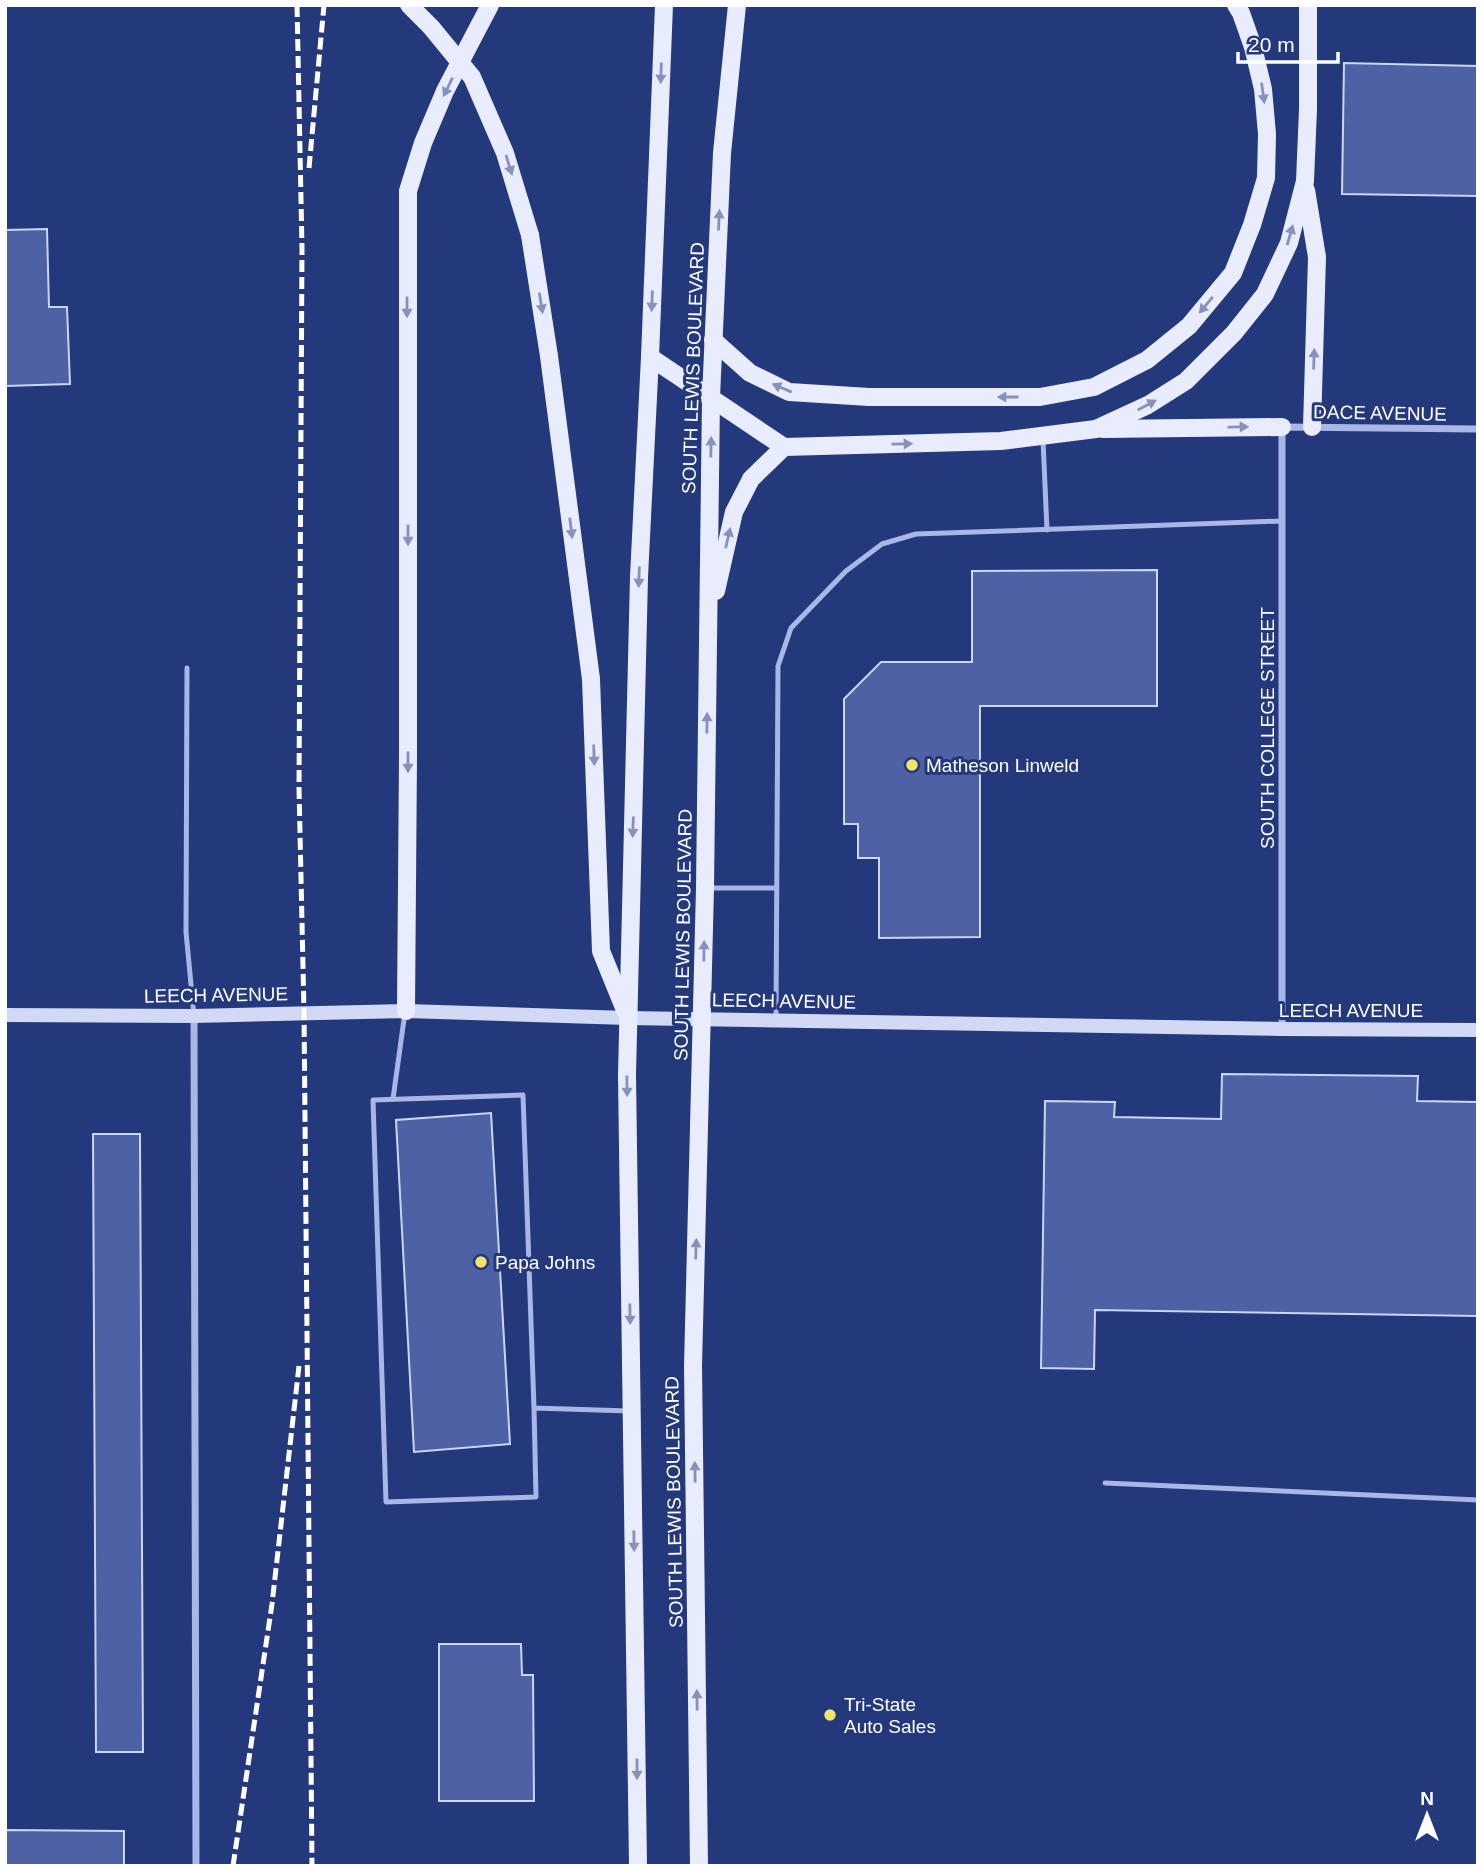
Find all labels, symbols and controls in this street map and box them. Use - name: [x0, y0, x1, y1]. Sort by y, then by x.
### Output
- scale bar: [1238, 21, 1338, 65]
- text: 20 m: [1248, 33, 1295, 56]
- one-way arrow: [655, 63, 666, 85]
- one-way arrow: [442, 77, 453, 97]
- one-way arrow: [1258, 82, 1269, 104]
- one-way arrow: [504, 155, 515, 176]
- one-way arrow: [713, 208, 724, 230]
- one-way arrow: [1286, 225, 1296, 246]
- street label: SOUTH LEWIS BOULEVARD: [678, 242, 708, 494]
- one-way arrow: [647, 290, 658, 312]
- one-way arrow: [535, 292, 546, 314]
- one-way arrow: [401, 297, 413, 319]
- one-way arrow: [1199, 297, 1214, 314]
- one-way arrow: [1308, 348, 1320, 370]
- one-way arrow: [772, 382, 792, 394]
- one-way arrow: [997, 391, 1019, 403]
- one-way arrow: [1138, 399, 1157, 411]
- street label: DACE AVENUE: [1313, 401, 1447, 425]
- one-way arrow: [1227, 422, 1249, 433]
- one-way arrow: [705, 436, 716, 458]
- one-way arrow: [891, 438, 913, 449]
- one-way arrow: [566, 518, 577, 540]
- one-way arrow: [402, 524, 414, 546]
- one-way arrow: [723, 527, 734, 549]
- one-way arrow: [634, 566, 645, 588]
- street label: SOUTH COLLEGE STREET: [1257, 607, 1278, 849]
- one-way arrow: [701, 712, 713, 734]
- one-way arrow: [588, 744, 599, 766]
- one-way arrow: [402, 752, 414, 774]
- place label: Matheson Linweld: [926, 755, 1079, 776]
- marker: Matheson Linweld: [904, 757, 920, 773]
- street label: SOUTH LEWIS BOULEVARD: [670, 809, 696, 1061]
- one-way arrow: [627, 816, 638, 838]
- one-way arrow: [698, 940, 709, 962]
- street label: LEECH AVENUE: [144, 983, 288, 1007]
- street label: LEECH AVENUE: [712, 989, 856, 1013]
- street label: LEECH AVENUE: [1279, 1000, 1423, 1021]
- one-way arrow: [621, 1076, 633, 1098]
- one-way arrow: [691, 1237, 702, 1259]
- place label: Papa Johns: [495, 1252, 595, 1273]
- marker: Papa Johns: [473, 1254, 489, 1270]
- one-way arrow: [625, 1303, 636, 1325]
- street label: SOUTH LEWIS BOULEVARD: [661, 1376, 687, 1628]
- one-way arrow: [689, 1461, 700, 1483]
- one-way arrow: [628, 1530, 640, 1552]
- one-way arrow: [691, 1688, 703, 1710]
- place label: Tri-State Auto Sales: [844, 1694, 936, 1737]
- marker: Tri-State Auto Sales: [822, 1707, 838, 1723]
- one-way arrow: [631, 1758, 643, 1780]
- north arrow: [1392, 1780, 1462, 1850]
- text: N: [1420, 1788, 1434, 1809]

